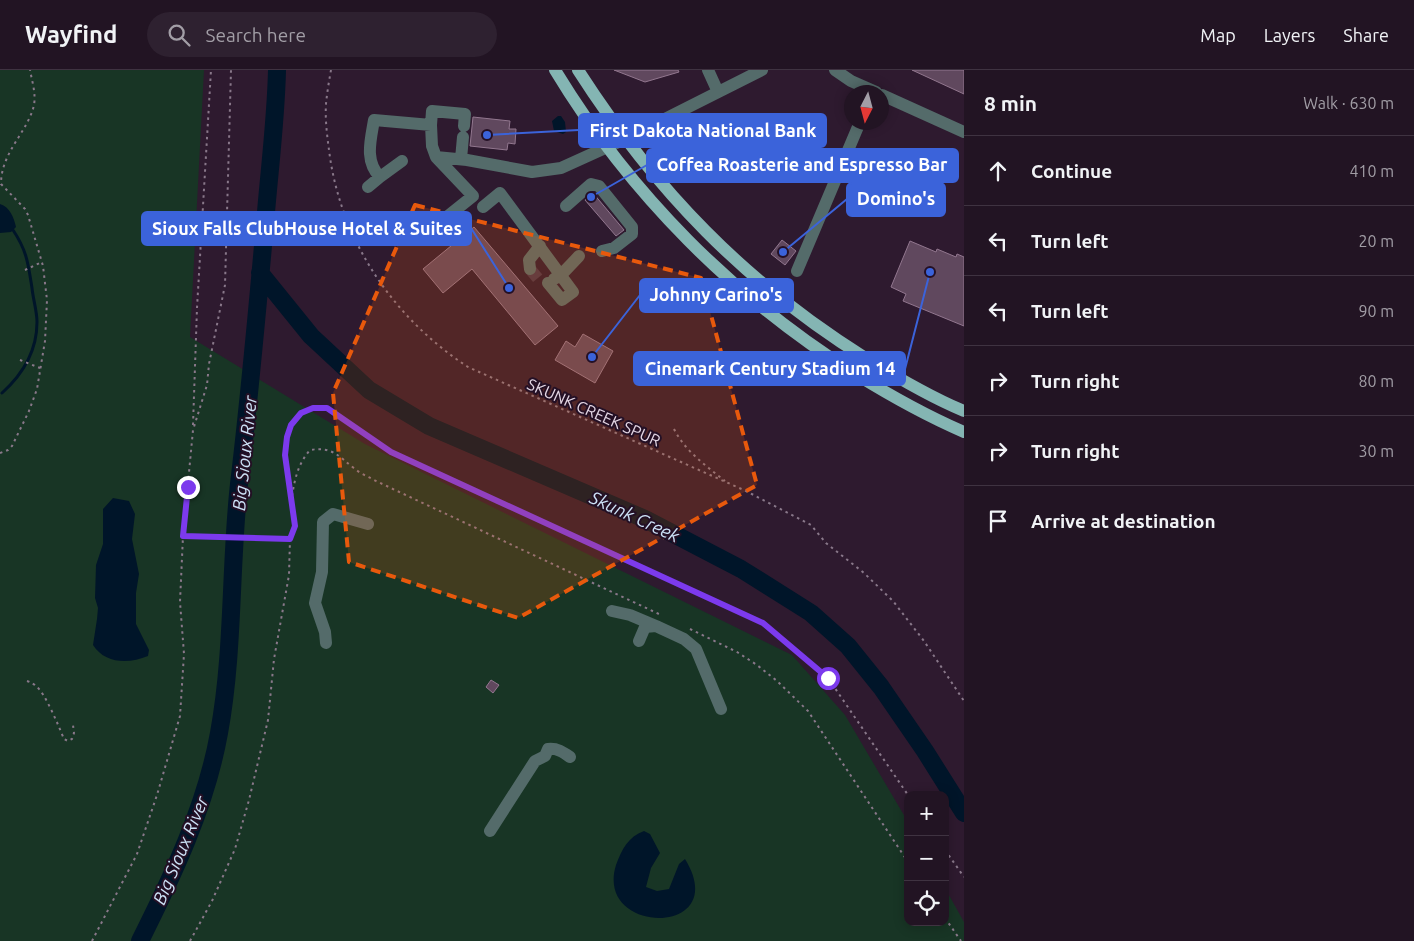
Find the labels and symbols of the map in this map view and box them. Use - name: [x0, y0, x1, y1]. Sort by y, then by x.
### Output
- north arrow: [844, 85, 889, 130]
- callout: First Dakota National Bank: [579, 114, 826, 147]
- text: First Dakota National Bank: [590, 120, 816, 140]
- callout: Coffea Roasterie and Espresso Bar: [647, 149, 958, 182]
- text: Coffea Roasterie and Espresso Bar: [657, 154, 948, 174]
- callout: Domino's: [847, 183, 945, 216]
- text: Domino's: [857, 188, 935, 208]
- callout: Sioux Falls ClubHouse Hotel & Suites: [142, 212, 471, 245]
- text: Sioux Falls ClubHouse Hotel & Suites: [152, 218, 462, 238]
- callout: Johnny Carino's: [640, 279, 793, 312]
- text: Johnny Carino's: [649, 284, 783, 304]
- callout: Cinemark Century Stadium 14: [634, 352, 905, 385]
- text: Cinemark Century Stadium 14: [645, 358, 895, 378]
- street label: SKUNK CREEK SPUR: [525, 375, 663, 449]
- water label: Big Sioux River: [228, 393, 260, 511]
- route end: [177, 476, 200, 499]
- water label: Skunk Creek: [586, 486, 684, 546]
- route start: [817, 667, 840, 690]
- water label: Big Sioux River: [148, 792, 212, 907]

